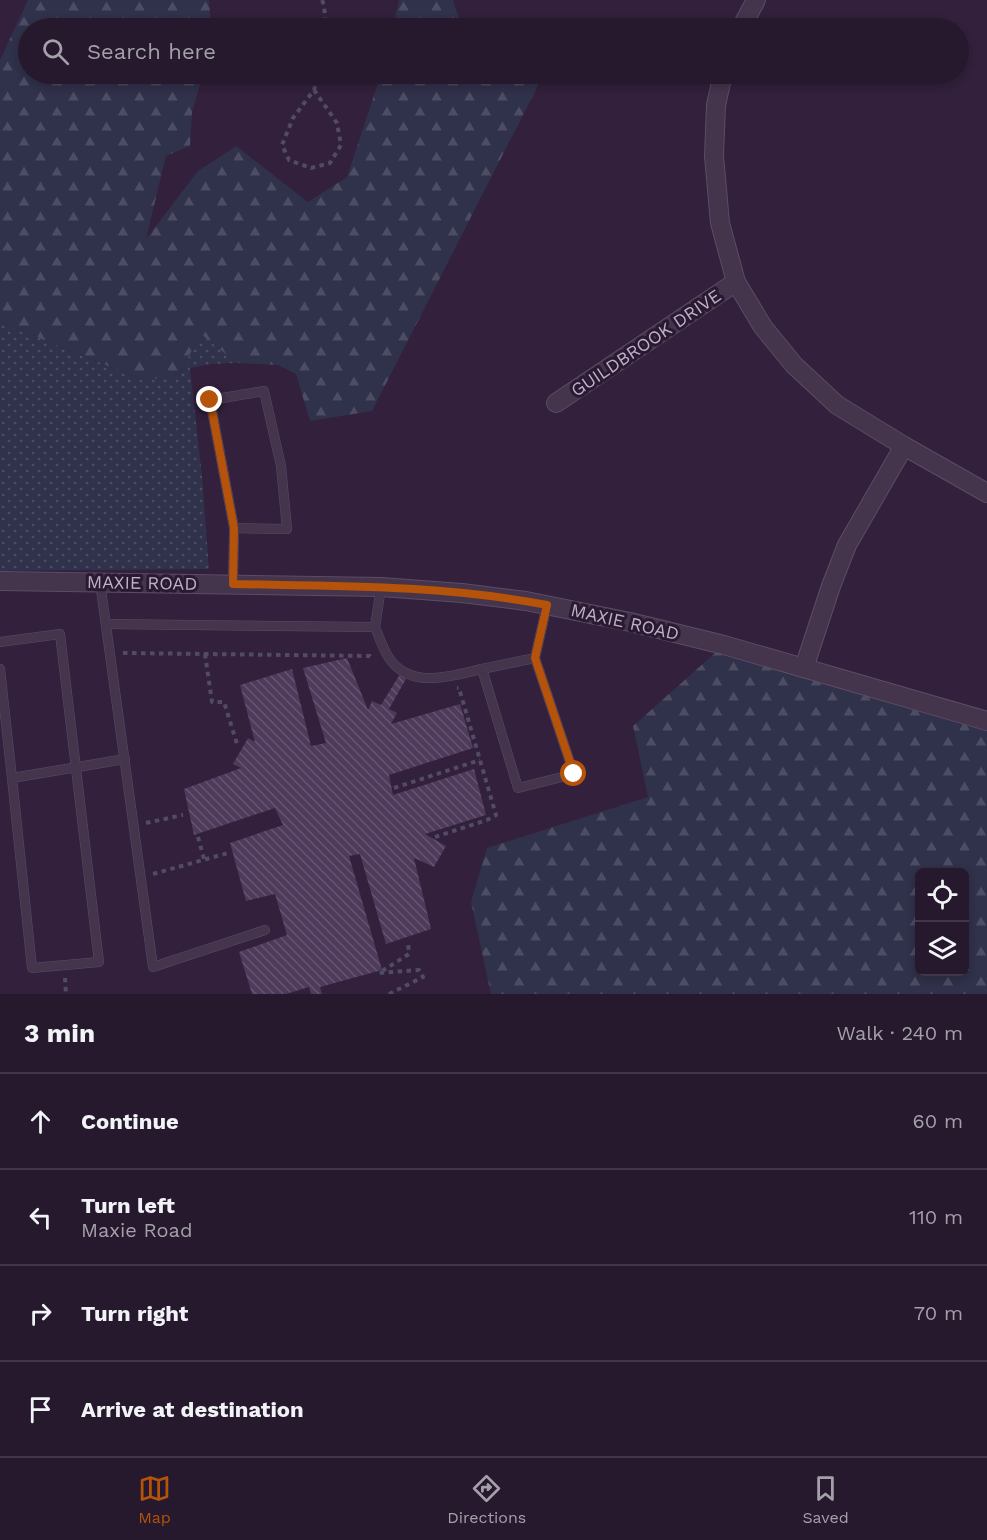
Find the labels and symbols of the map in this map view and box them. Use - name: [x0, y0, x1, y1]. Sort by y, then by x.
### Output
- street label: GUILDBROOK DRIVE: [567, 285, 725, 401]
- route end: [196, 386, 222, 412]
- street label: MAXIE ROAD: [87, 571, 197, 594]
- street label: MAXIE ROAD: [569, 599, 681, 644]
- route start: [560, 760, 586, 786]

